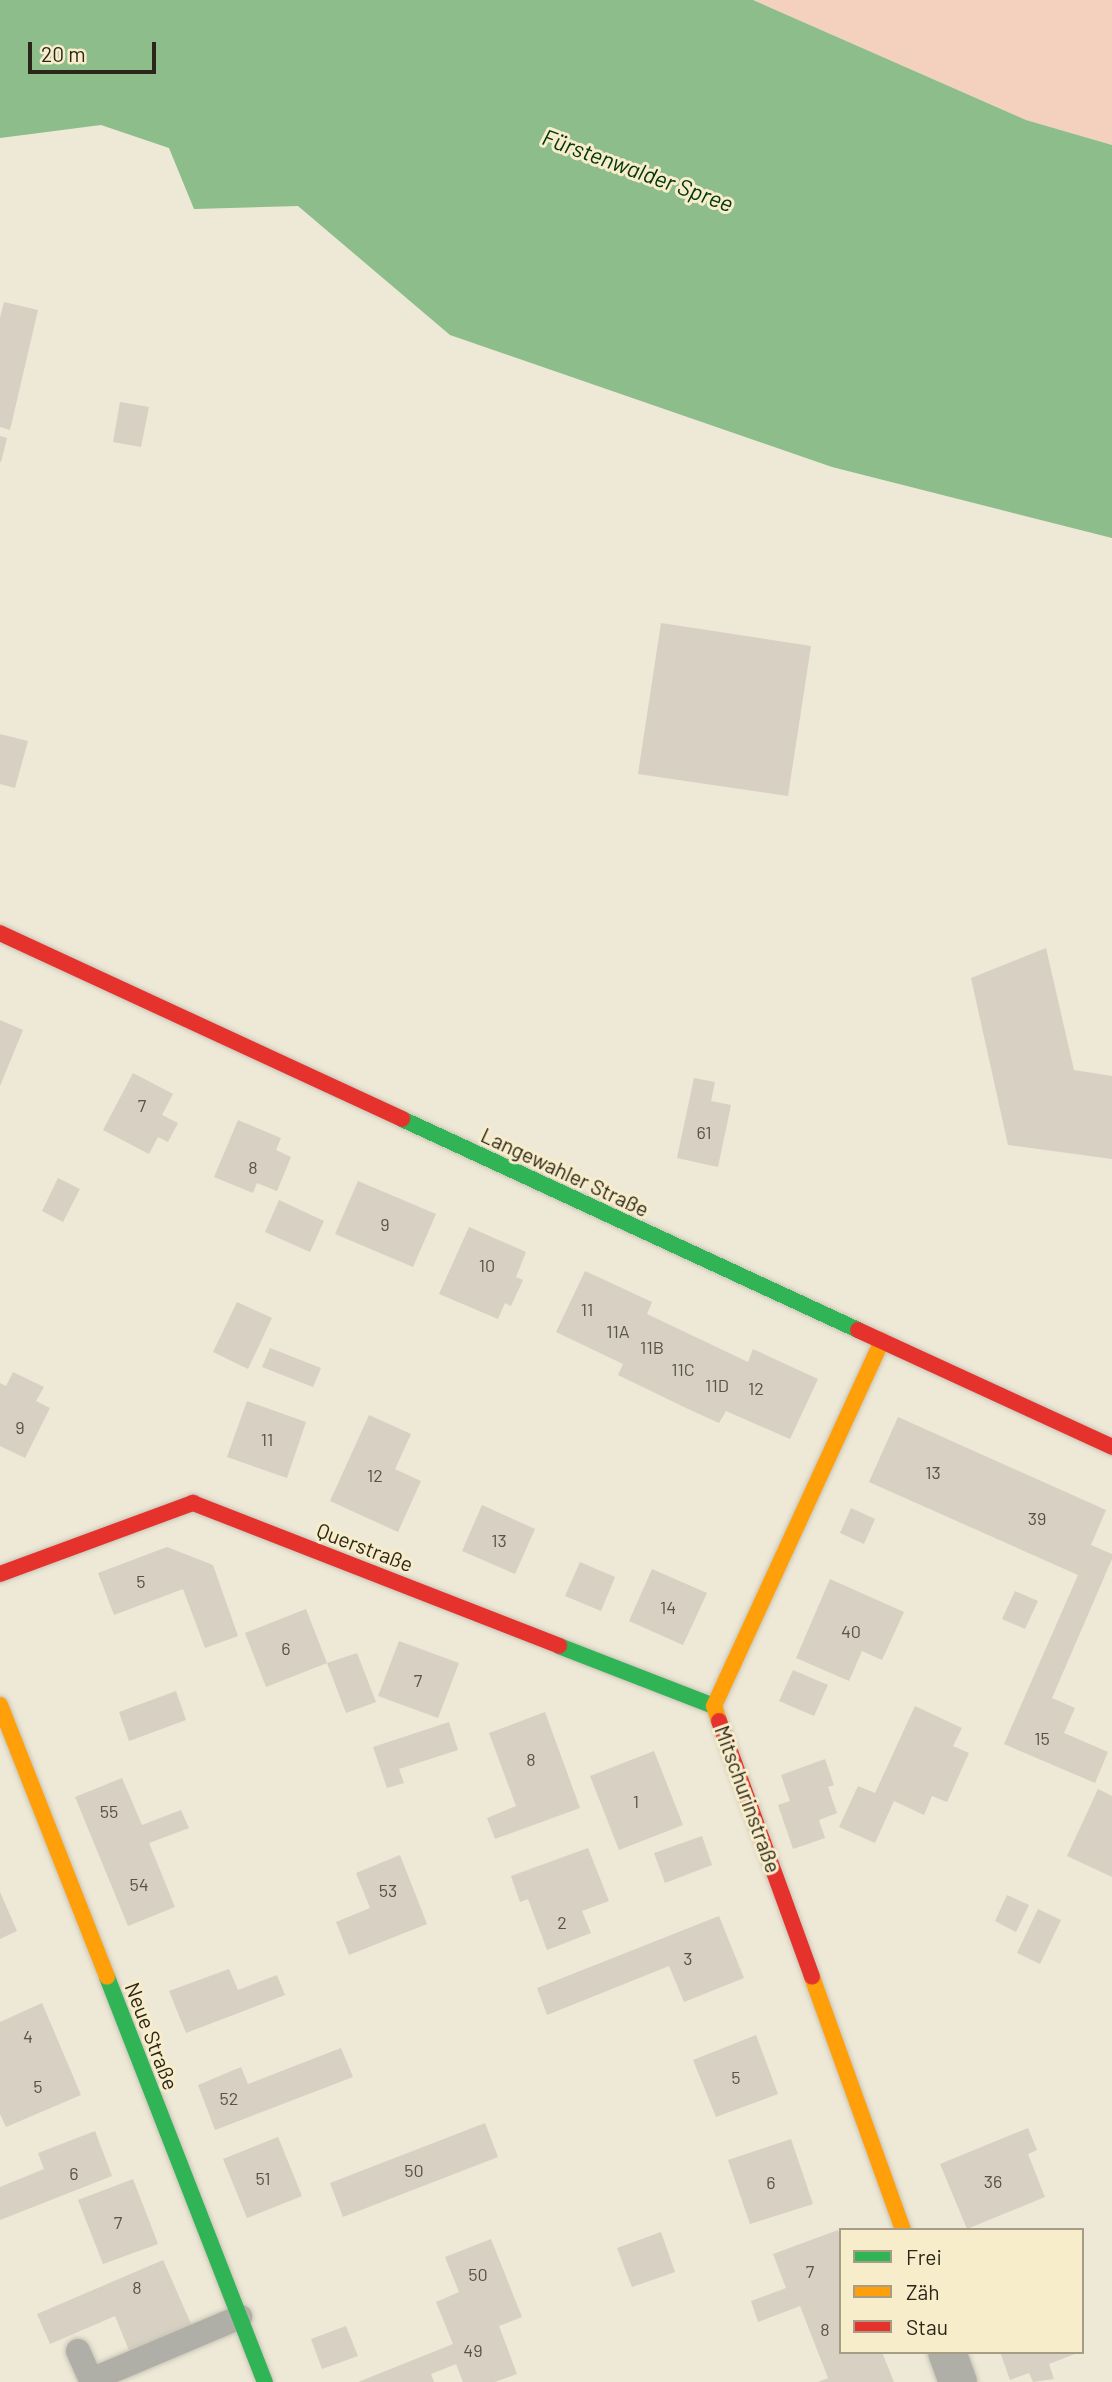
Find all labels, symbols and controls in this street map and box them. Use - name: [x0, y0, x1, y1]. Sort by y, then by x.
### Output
- scale bar: [32, 28, 159, 72]
- text: 20 m: [41, 41, 86, 66]
- water label: Fürstenwalder Spree: [539, 123, 737, 217]
- house number: 7: [138, 1094, 146, 1116]
- house number: 61: [696, 1121, 712, 1143]
- street label: Langewahler Straße: [477, 1122, 653, 1222]
- house number: 8: [248, 1156, 258, 1178]
- house number: 9: [380, 1213, 390, 1235]
- house number: 10: [479, 1254, 495, 1276]
- house number: 11: [581, 1298, 593, 1320]
- house number: 11A: [606, 1320, 630, 1342]
- house number: 11B: [640, 1336, 664, 1358]
- house number: 11C: [671, 1358, 695, 1380]
- house number: 11D: [705, 1374, 729, 1396]
- house number: 12: [748, 1377, 764, 1399]
- house number: 9: [15, 1416, 25, 1438]
- house number: 11: [261, 1428, 273, 1450]
- house number: 13: [925, 1461, 941, 1483]
- house number: 12: [367, 1464, 383, 1486]
- house number: 39: [1028, 1507, 1046, 1529]
- street label: Querstraße: [313, 1517, 417, 1577]
- house number: 13: [491, 1529, 507, 1551]
- house number: 5: [136, 1570, 146, 1592]
- house number: 14: [660, 1596, 676, 1618]
- house number: 40: [841, 1620, 861, 1642]
- house number: 6: [281, 1637, 291, 1659]
- house number: 7: [414, 1669, 422, 1691]
- street label: Mitschurinstraße: [710, 1722, 786, 1876]
- house number: 15: [1034, 1727, 1050, 1749]
- house number: 8: [526, 1748, 536, 1770]
- house number: 1: [633, 1790, 639, 1812]
- house number: 55: [100, 1800, 118, 1822]
- house number: 54: [129, 1873, 149, 1895]
- house number: 53: [379, 1879, 397, 1901]
- house number: 2: [557, 1911, 567, 1933]
- house number: 3: [683, 1947, 693, 1969]
- street label: Neue Straße: [120, 1979, 184, 2093]
- house number: 4: [23, 2025, 33, 2047]
- house number: 5: [731, 2066, 741, 2088]
- house number: 5: [33, 2075, 43, 2097]
- house number: 52: [220, 2087, 238, 2109]
- house number: 50: [404, 2159, 424, 2181]
- house number: 6: [69, 2162, 79, 2184]
- house number: 51: [255, 2167, 271, 2189]
- house number: 36: [984, 2170, 1002, 2192]
- house number: 6: [766, 2171, 776, 2193]
- house number: 7: [114, 2211, 122, 2233]
- legend: [839, 2228, 1084, 2354]
- text: Frei: [906, 2244, 942, 2269]
- house number: 7: [806, 2260, 814, 2282]
- house number: 50: [468, 2263, 488, 2285]
- house number: 8: [132, 2276, 142, 2298]
- text: Zäh: [906, 2279, 940, 2304]
- text: Stau: [906, 2314, 948, 2339]
- house number: 8: [820, 2318, 830, 2340]
- house number: 49: [463, 2339, 483, 2361]

